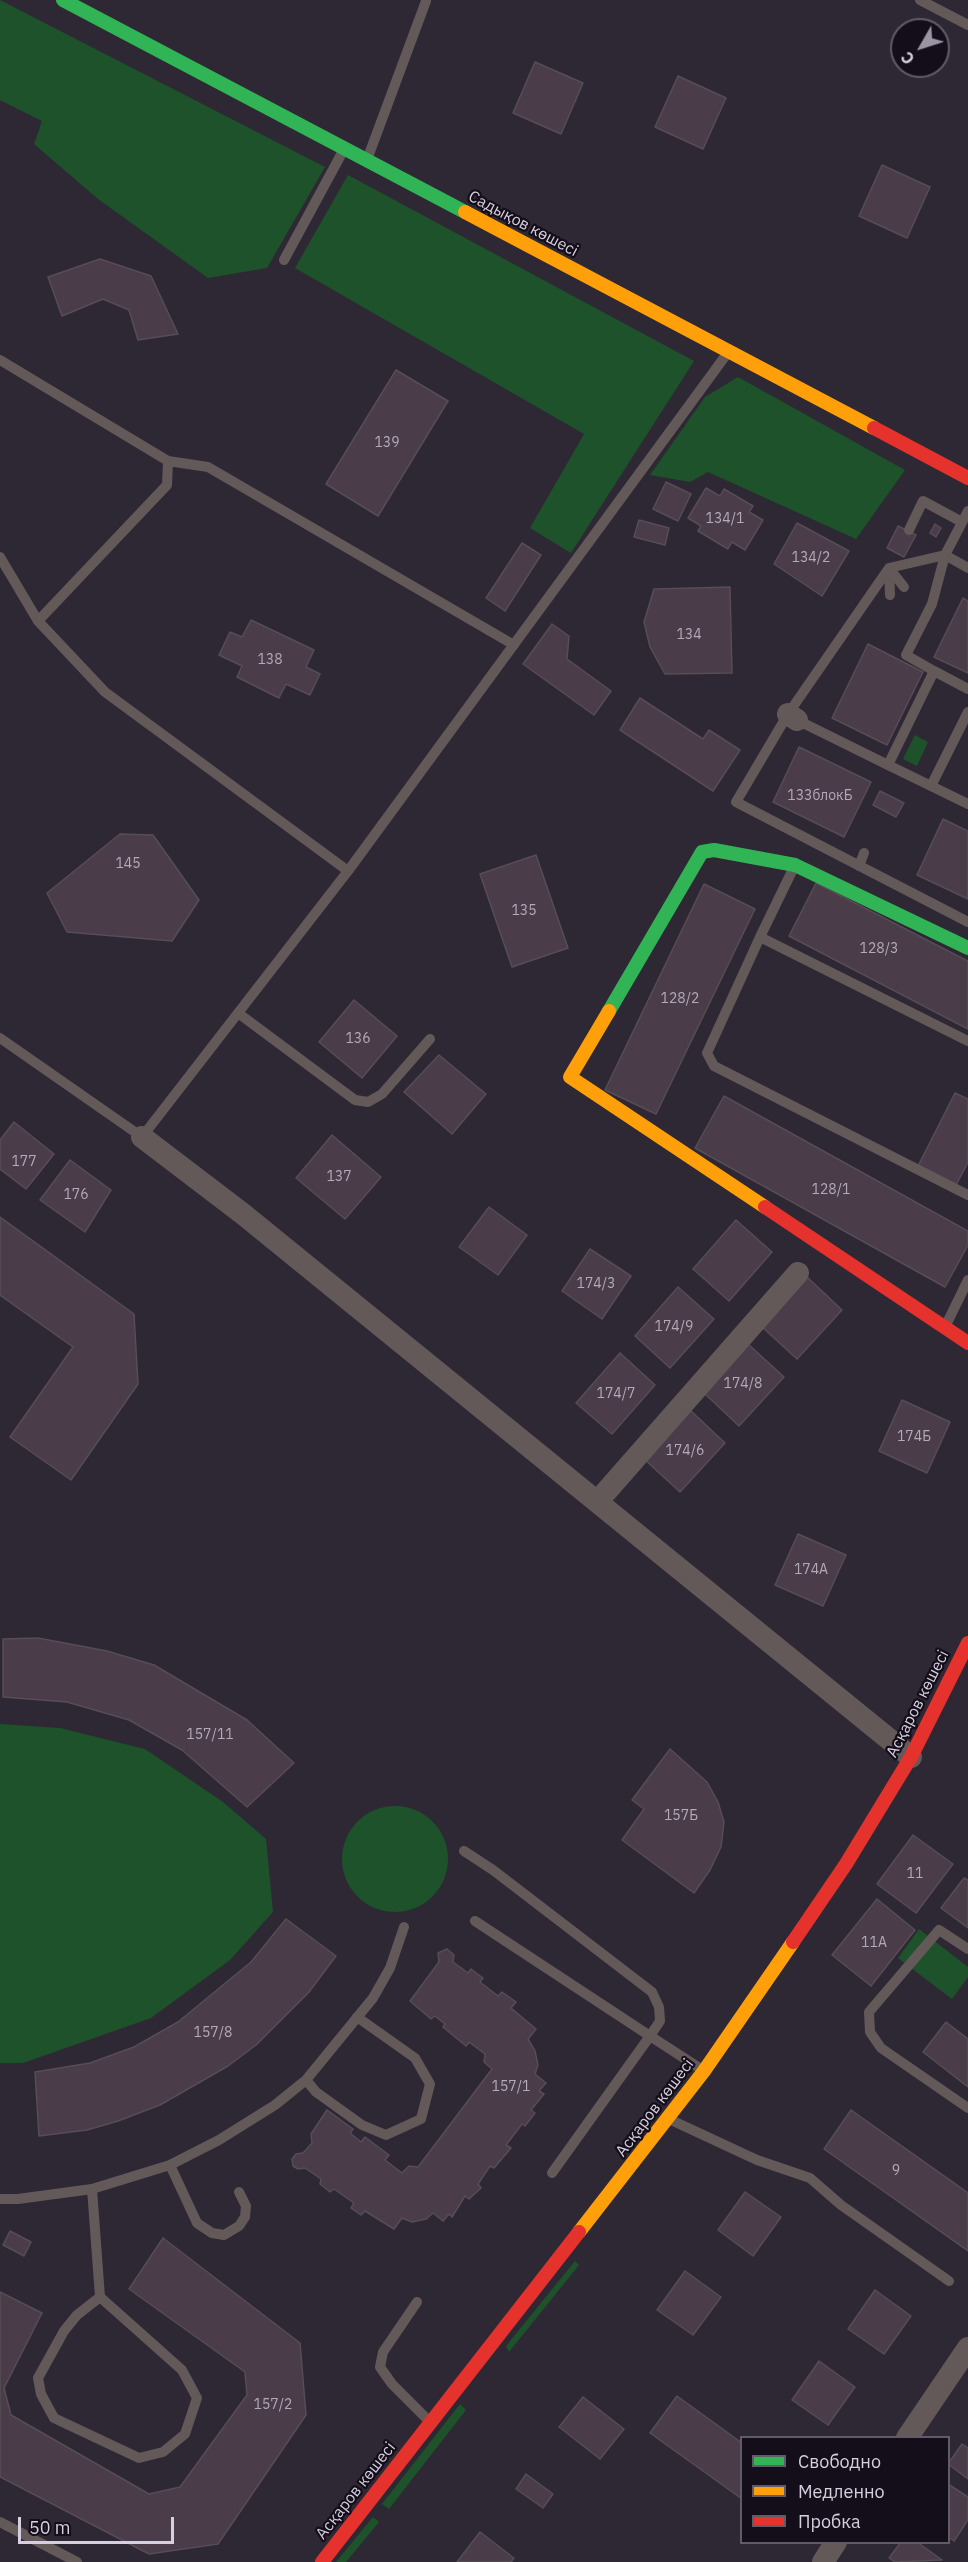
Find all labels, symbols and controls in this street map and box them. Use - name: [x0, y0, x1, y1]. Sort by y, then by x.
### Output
- north arrow: [890, 18, 950, 78]
- text: С: [897, 48, 919, 68]
- street label: Садықов көшесі: [465, 187, 581, 261]
- house number: 139: [374, 435, 400, 451]
- house number: 134/1: [706, 511, 744, 527]
- house number: 134/2: [792, 550, 830, 566]
- house number: 134: [676, 627, 702, 643]
- house number: 138: [257, 652, 283, 668]
- house number: 133блокБ: [787, 788, 853, 804]
- house number: 145: [115, 856, 141, 872]
- house number: 135: [511, 903, 537, 919]
- house number: 128/3: [860, 941, 898, 957]
- house number: 128/2: [661, 991, 699, 1007]
- house number: 136: [345, 1031, 371, 1047]
- house number: 177: [11, 1154, 37, 1170]
- house number: 137: [326, 1169, 352, 1185]
- house number: 128/1: [812, 1182, 850, 1198]
- house number: 176: [63, 1187, 89, 1203]
- house number: 174/3: [577, 1276, 615, 1292]
- house number: 174/9: [655, 1319, 693, 1335]
- house number: 174/8: [724, 1376, 762, 1392]
- house number: 174/7: [597, 1386, 635, 1402]
- house number: 174Б: [897, 1429, 931, 1445]
- house number: 174/6: [666, 1443, 704, 1459]
- house number: 174А: [794, 1562, 828, 1578]
- street label: Асқаров көшесі: [883, 1647, 953, 1761]
- house number: 157/11: [186, 1727, 234, 1743]
- house number: 157Б: [664, 1808, 698, 1824]
- house number: 11: [907, 1866, 923, 1882]
- house number: 11А: [861, 1935, 887, 1951]
- house number: 157/8: [194, 2025, 232, 2041]
- street label: Асқаров көшесі: [612, 2055, 698, 2161]
- house number: 157/1: [492, 2079, 530, 2095]
- house number: 9: [892, 2163, 900, 2179]
- house number: 157/2: [254, 2397, 292, 2413]
- legend: [740, 2436, 950, 2544]
- street label: Асқаров көшесі: [312, 2439, 400, 2543]
- text: Свободно: [798, 2450, 881, 2473]
- text: Медленно: [798, 2480, 885, 2503]
- scale bar: [21, 2505, 177, 2543]
- text: Пробка: [798, 2510, 861, 2533]
- text: 50 m: [29, 2516, 71, 2539]

